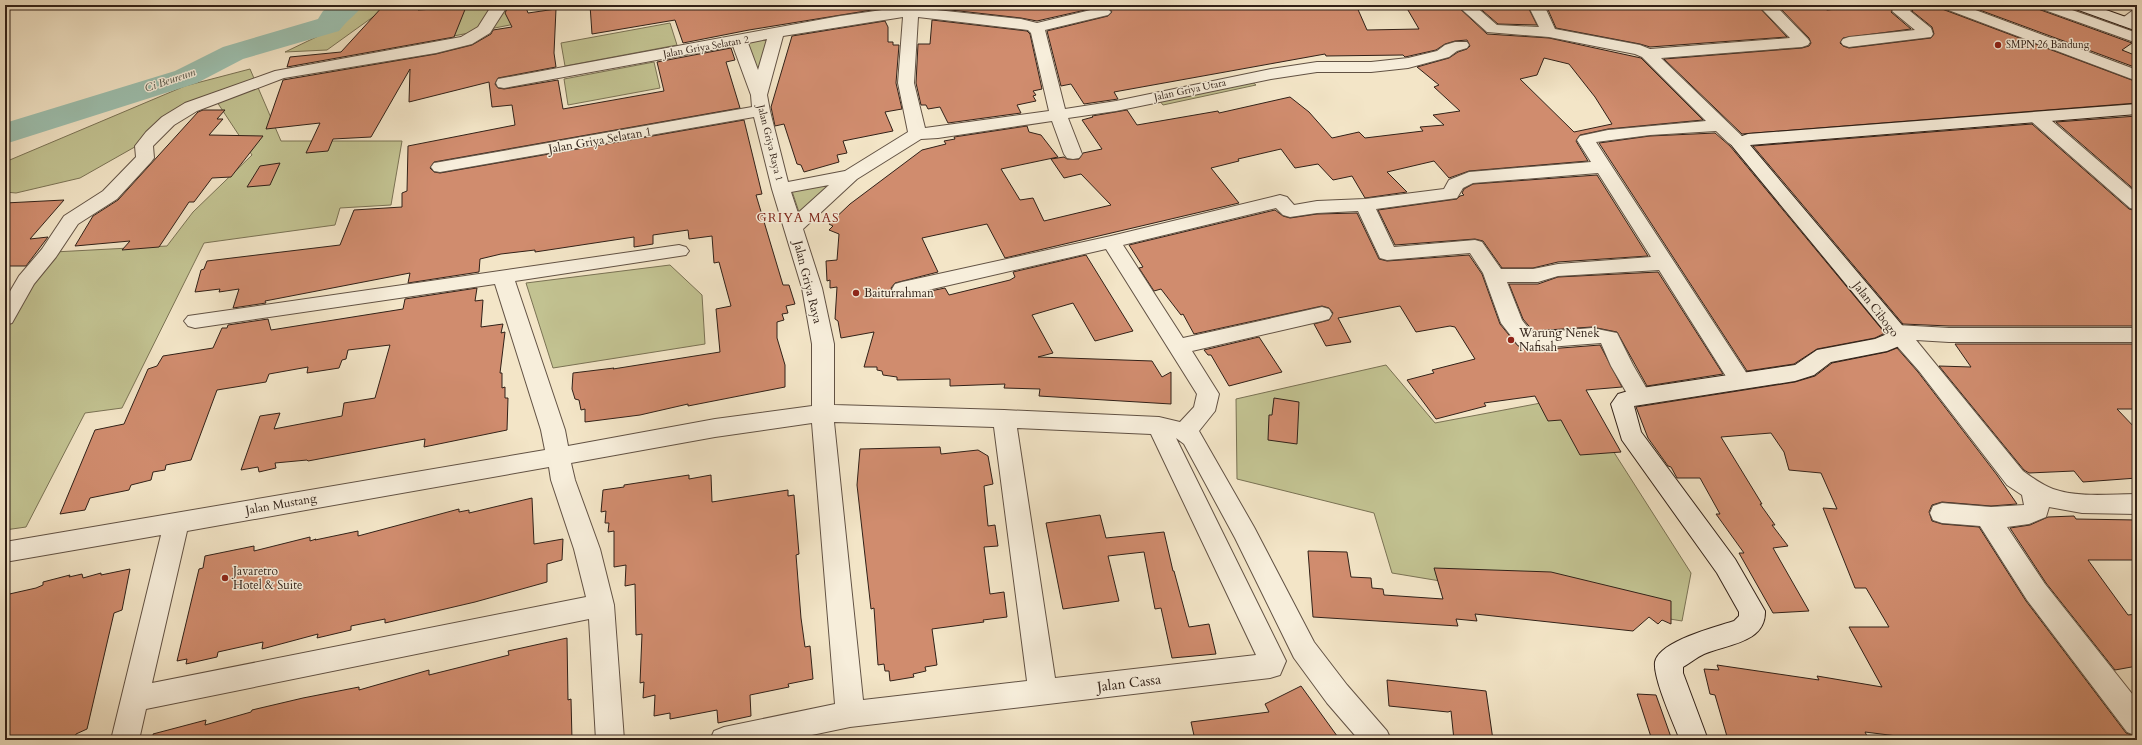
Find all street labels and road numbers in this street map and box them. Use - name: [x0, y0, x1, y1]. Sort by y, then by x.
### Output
- street label: Jalan Griya Selatan 2: [660, 33, 750, 62]
- street label: Jalan Griya Utara: [1151, 75, 1228, 105]
- street label: Jalan Griya Raya 1: [753, 101, 786, 183]
- street label: Jalan Griya Selatan 1: [545, 123, 653, 157]
- street label: Jalan Griya Raya: [790, 237, 826, 326]
- street label: Jalan Cibogo: [1848, 276, 1903, 340]
- street label: Jalan Mustang: [242, 490, 318, 518]
- street label: Jalan Cassa: [1094, 670, 1162, 697]

